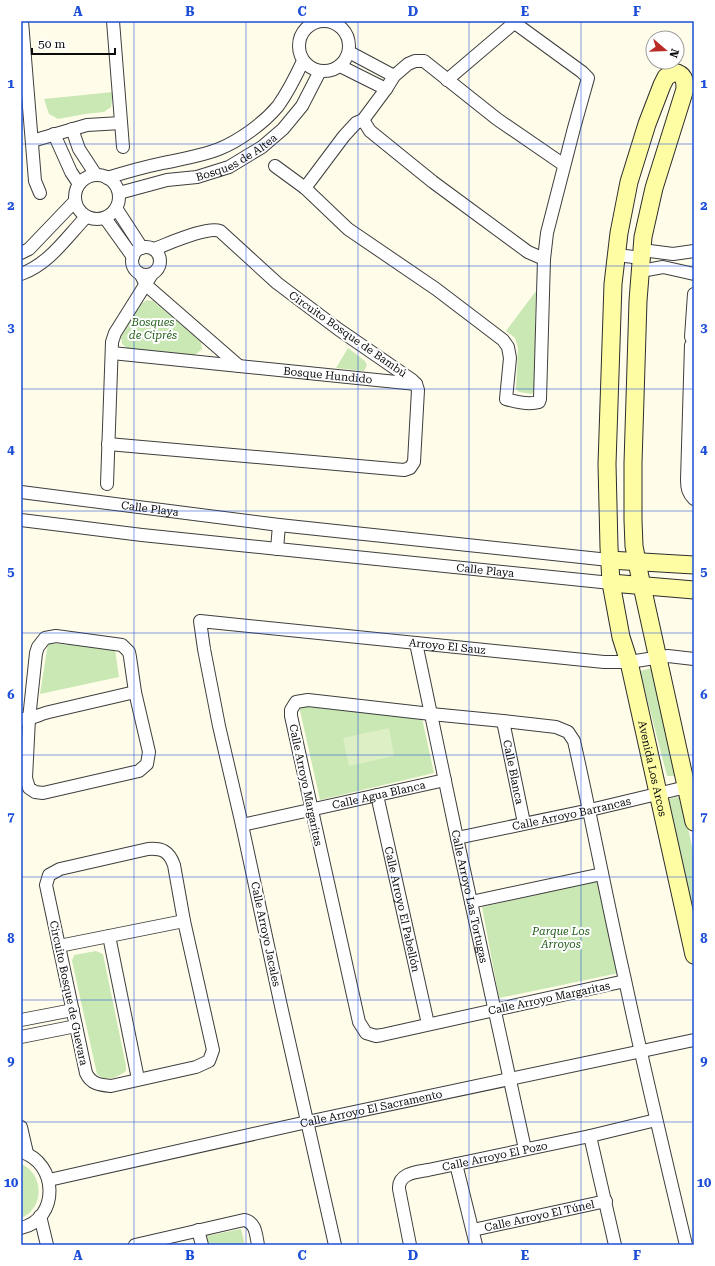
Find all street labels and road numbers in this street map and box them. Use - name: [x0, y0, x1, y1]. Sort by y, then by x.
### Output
- street label: Bosques de Altea: [194, 131, 280, 184]
- street label: Circuito Bosque de Bambú: [286, 289, 409, 380]
- street label: Bosque Hundido: [283, 365, 373, 387]
- street label: Calle Playa: [120, 499, 179, 519]
- street label: Calle Playa: [456, 561, 515, 580]
- street label: Arroyo El Sauz: [408, 636, 486, 657]
- street label: Avenida Los Arcos: [635, 719, 669, 818]
- street label: Calle Arroyo Margaritas: [286, 723, 325, 847]
- street label: Calle Blanca: [500, 739, 526, 805]
- street label: Calle Agua Blanca: [331, 779, 427, 812]
- street label: Calle Arroyo Barrancas: [511, 794, 632, 833]
- street label: Calle Arroyo Las Tortugas: [448, 829, 490, 964]
- street label: Calle Arroyo El Pabellón: [382, 845, 422, 973]
- street label: Calle Arroyo Jacales: [248, 880, 283, 988]
- street label: Circuito Bosque de Guevara: [47, 919, 90, 1067]
- street label: Calle Arroyo Margaritas: [487, 979, 611, 1018]
- street label: Calle Arroyo El Sacramento: [299, 1087, 444, 1130]
- street label: Calle Arroyo El Pozo: [441, 1139, 549, 1174]
- street label: Calle Arroyo El Túnel: [483, 1198, 596, 1234]

